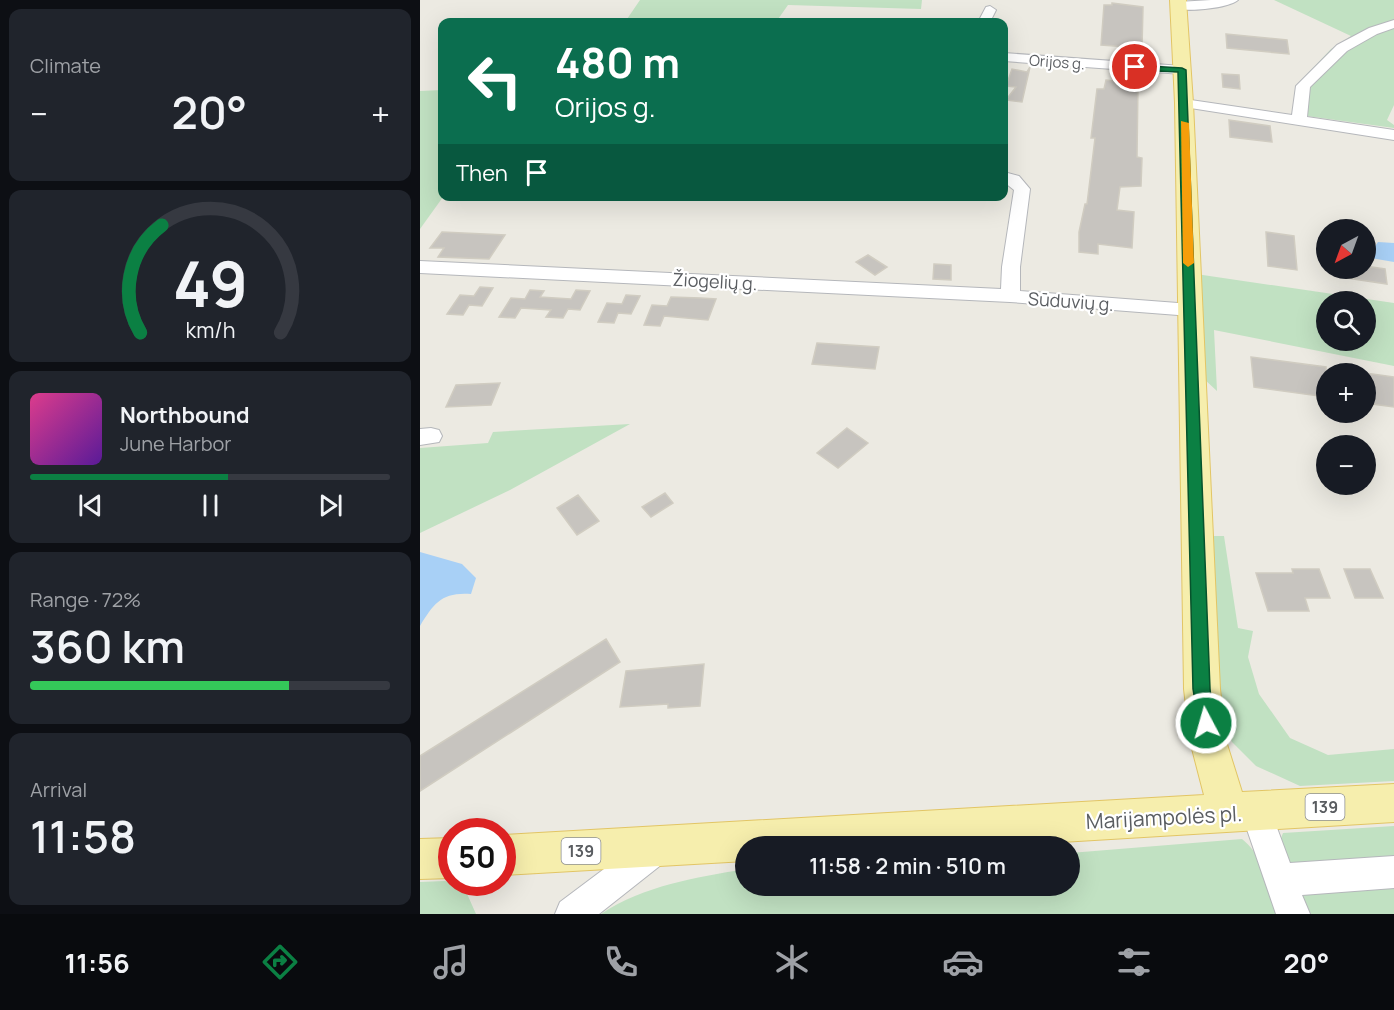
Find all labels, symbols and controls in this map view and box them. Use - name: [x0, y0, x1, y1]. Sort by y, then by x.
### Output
- text: 480 m: [555, 33, 680, 91]
- pin: [1109, 41, 1160, 92]
- icon: left: [456, 42, 534, 120]
- street label: Orijos g.: [1028, 50, 1086, 74]
- icon: arrive: [1118, 50, 1151, 83]
- text: Climate: [30, 52, 101, 79]
- text: 20°: [172, 81, 247, 143]
- text: Orijos g.: [555, 88, 656, 125]
- text: −: [30, 91, 48, 136]
- text: +: [371, 91, 390, 136]
- icon: arrive: [520, 156, 553, 189]
- text: Then: [456, 158, 508, 188]
- north arrow: [1316, 219, 1376, 279]
- map controls: [1316, 219, 1376, 495]
- text: 49: [172, 240, 248, 326]
- street label: Žiogelių g.: [672, 267, 758, 295]
- street label: Sūduvių g.: [1027, 286, 1115, 316]
- button: search: [1316, 291, 1376, 351]
- text: km/h: [185, 315, 235, 344]
- button: +: [1316, 363, 1376, 423]
- text: Northbound: [120, 400, 250, 430]
- text: June Harbor: [120, 430, 232, 457]
- button: −: [1316, 435, 1376, 495]
- icon: previous: [74, 489, 107, 522]
- icon: pause: [194, 489, 227, 522]
- icon: next: [314, 489, 347, 522]
- text: Range · 72%: [30, 586, 141, 613]
- text: 360 km: [30, 615, 185, 677]
- position arrow: [1174, 691, 1238, 755]
- text: Arrival: [30, 776, 87, 803]
- road number: 139: [1306, 794, 1344, 820]
- street label: Marijampolės pl.: [1085, 799, 1243, 835]
- text: 11:58: [30, 805, 136, 867]
- speed limit sign: 50: [438, 818, 516, 896]
- road number: 139: [562, 838, 600, 864]
- text: 11:58 · 2 min · 510 m: [809, 851, 1006, 881]
- icon: directions: [259, 941, 301, 983]
- icon: music: [430, 941, 472, 983]
- icon: phone: [600, 941, 642, 983]
- icon: climate: [771, 941, 813, 983]
- icon: car: [942, 941, 984, 983]
- icon: filters: [1113, 941, 1155, 983]
- text: 11:56: [64, 944, 130, 981]
- text: 20°: [1283, 944, 1329, 981]

